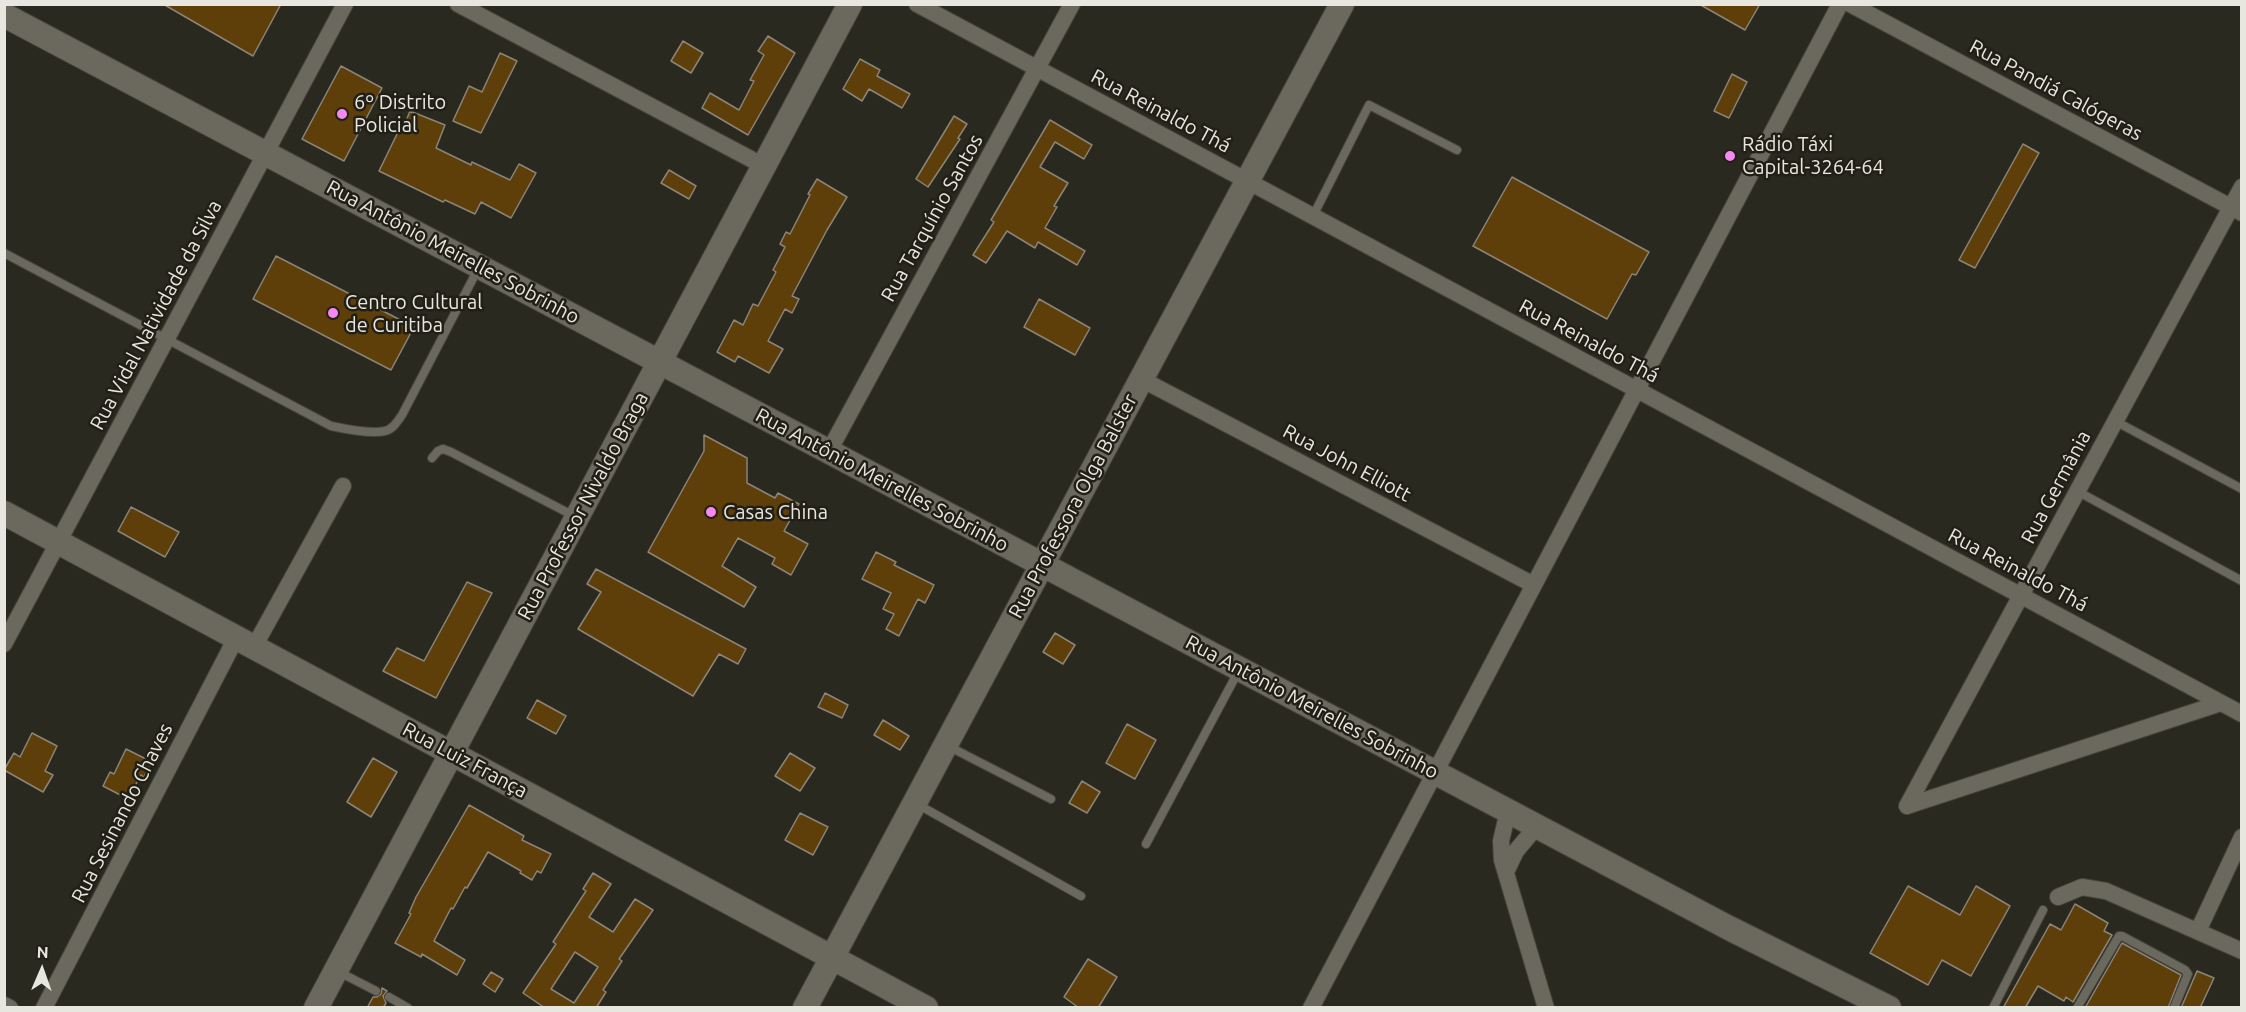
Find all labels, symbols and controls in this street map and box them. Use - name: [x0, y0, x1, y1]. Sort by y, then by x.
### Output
- street label: Rua Pandiá Calógeras: [1966, 34, 2146, 146]
- street label: Rua Reinaldo Thá: [1087, 64, 1235, 158]
- place label: 6º Distrito Policial: [354, 90, 446, 137]
- marker: 6º Distrito Policial: [335, 107, 349, 121]
- street label: Rua Tarquínio Santos: [876, 130, 988, 306]
- place label: Rádio Táxi Capital-3264-64: [1742, 132, 1884, 179]
- marker: Rádio Táxi Capital-3264-64: [1723, 149, 1737, 163]
- street label: Rua Antônio Meirelles Sobrinho: [323, 175, 583, 329]
- street label: Rua Vidal Natividade da Silva: [85, 196, 227, 434]
- place label: Centro Cultural de Curitiba: [345, 290, 482, 337]
- street label: Rua Reinaldo Thá: [1515, 294, 1663, 388]
- marker: Centro Cultural de Curitiba: [326, 306, 340, 320]
- street label: Rua Professor Nivaldo Braga: [513, 388, 653, 624]
- street label: Rua Professora Olga Balster: [1004, 390, 1142, 622]
- street label: Rua Antônio Meirelles Sobrinho: [752, 403, 1012, 557]
- street label: Rua John Elliott: [1279, 419, 1415, 507]
- street label: Rua Germânia: [2016, 426, 2096, 548]
- place label: Casas China: [723, 500, 828, 524]
- marker: Casas China: [704, 505, 718, 519]
- street label: Rua Reinaldo Thá: [1944, 523, 2092, 617]
- street label: Rua Antônio Meirelles Sobrinho: [1182, 630, 1442, 784]
- street label: Rua Luiz França: [398, 717, 532, 803]
- street label: Rua Sesinando Chaves: [66, 719, 178, 907]
- north arrow: [12, 940, 72, 1000]
- text: N: [36, 943, 49, 961]

